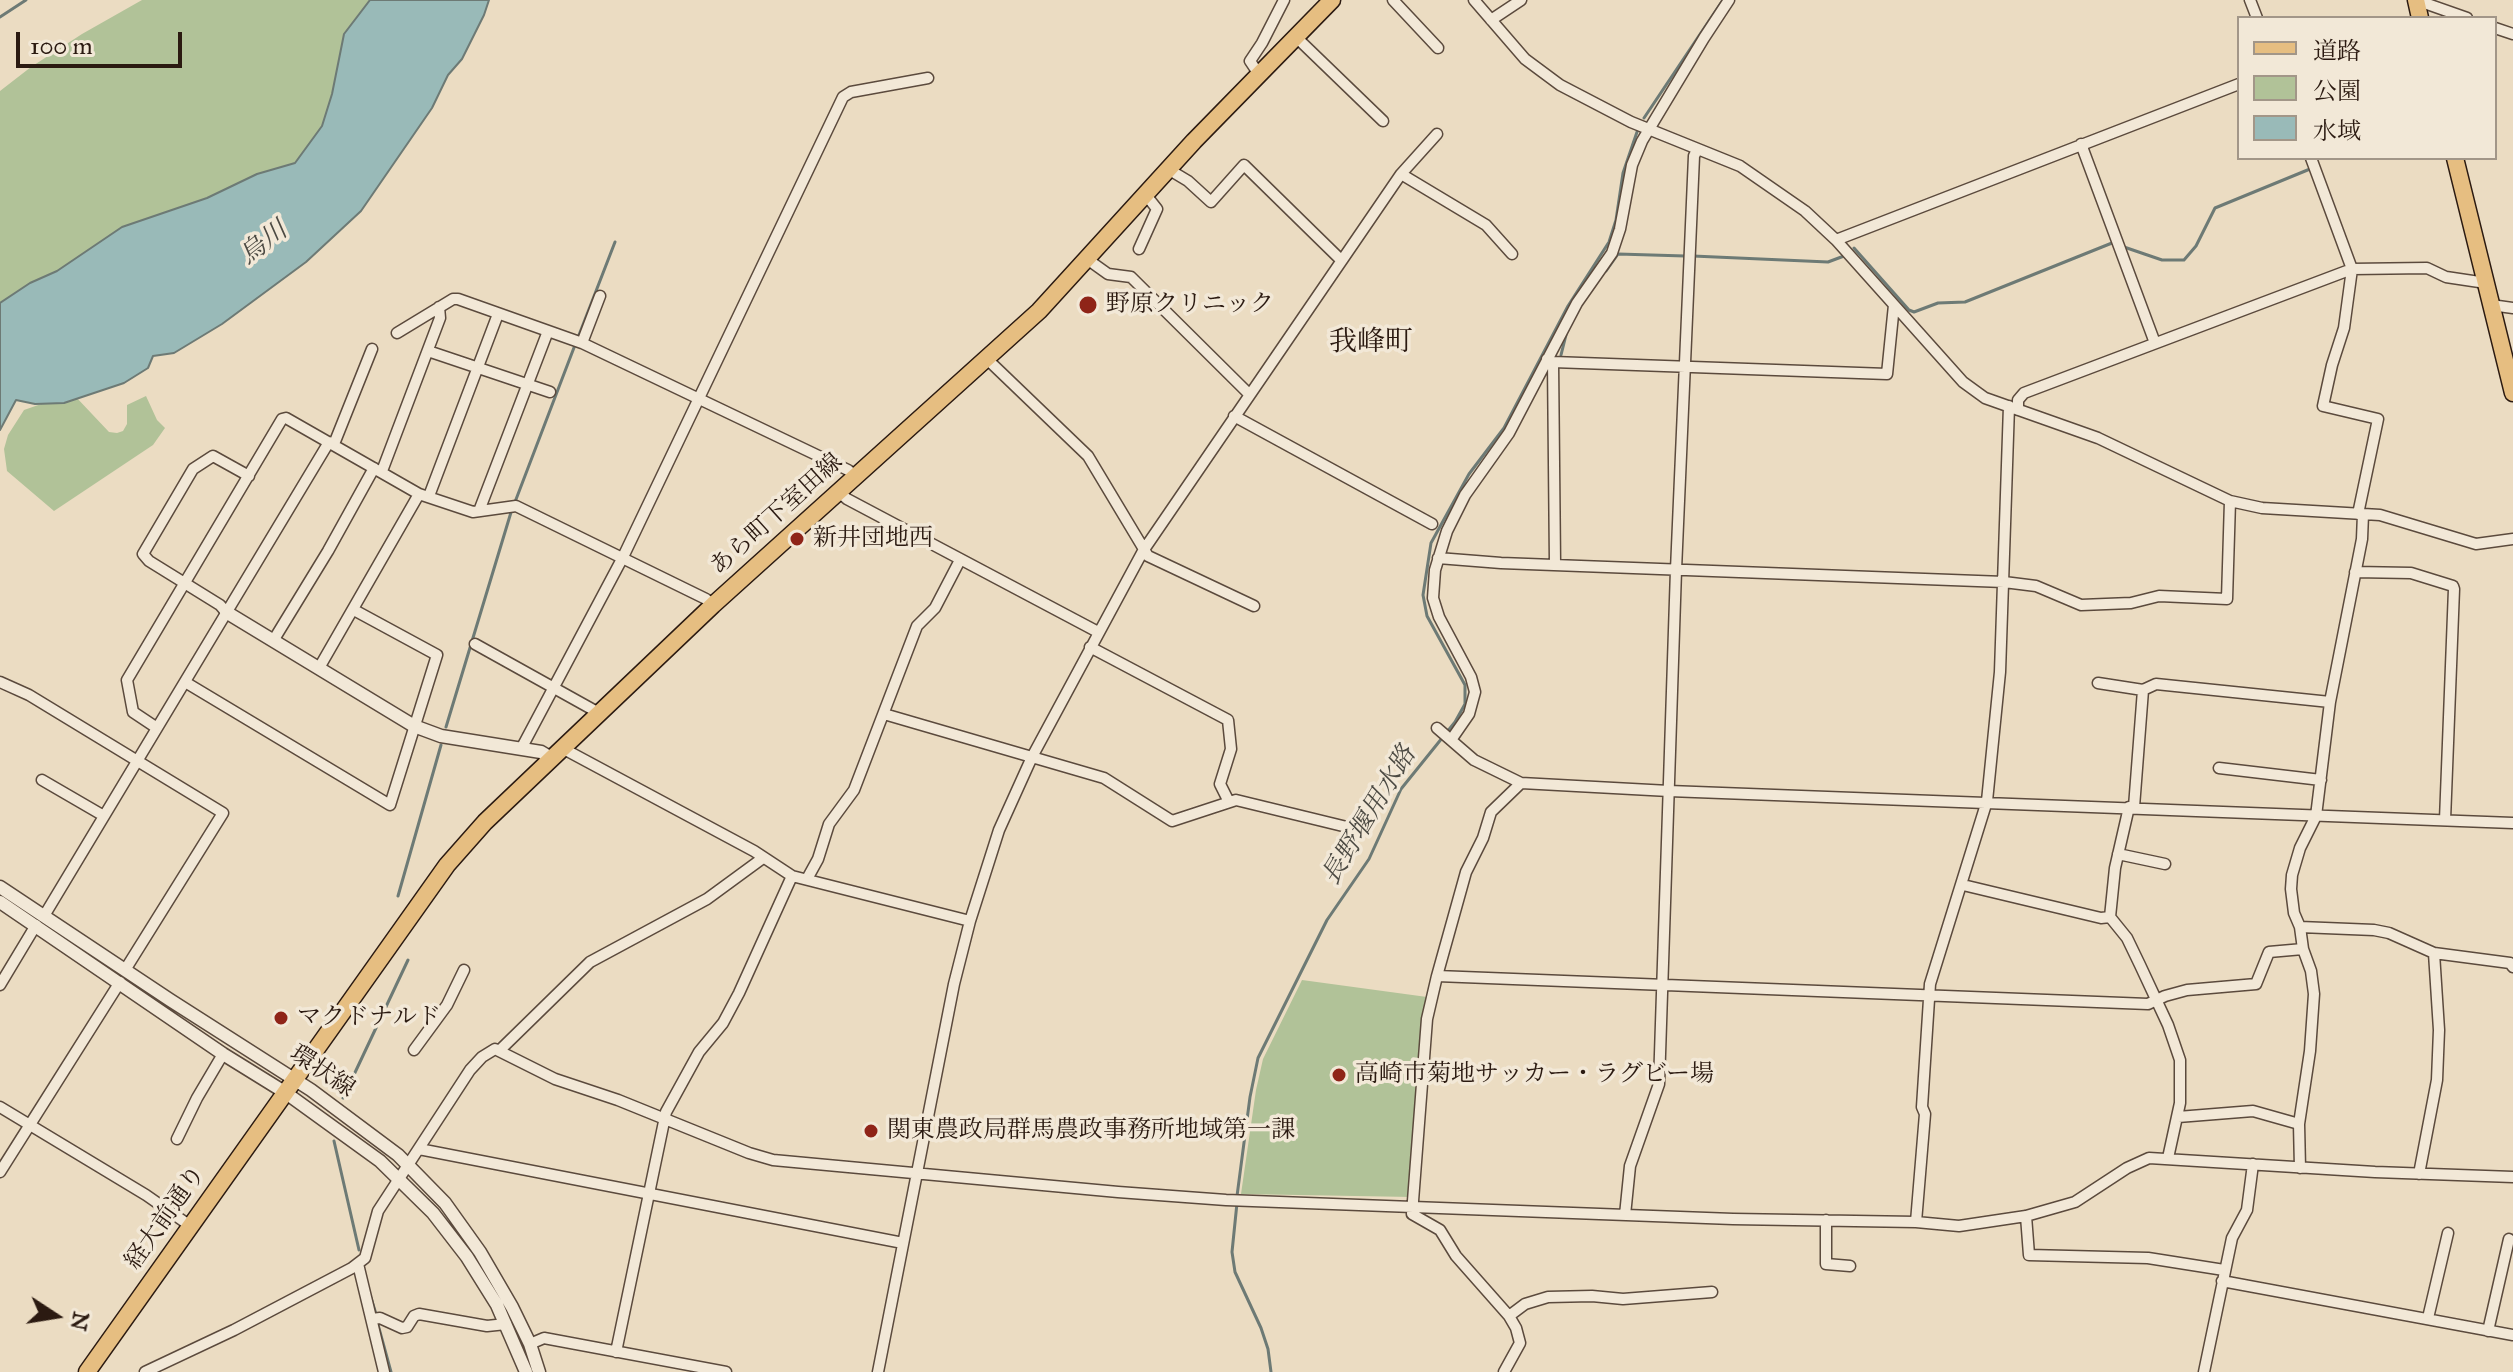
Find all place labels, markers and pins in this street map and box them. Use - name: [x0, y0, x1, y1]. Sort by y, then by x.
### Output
- place label: 野原クリニック: [1106, 291, 1274, 319]
- marker: 野原クリニック: [1077, 294, 1099, 316]
- place label: 新井団地西: [813, 525, 933, 553]
- marker: 新井団地西: [788, 530, 806, 548]
- place label: マクドナルド: [297, 1004, 441, 1032]
- marker: マクドナルド: [272, 1009, 290, 1027]
- place label: 高崎市菊地サッカー・ラグビー場: [1355, 1061, 1714, 1089]
- marker: 高崎市菊地サッカー・ラグビー場: [1330, 1066, 1348, 1084]
- place label: 関東農政局群馬農政事務所地域第一課: [887, 1117, 1295, 1145]
- marker: 関東農政局群馬農政事務所地域第一課: [862, 1122, 880, 1140]

